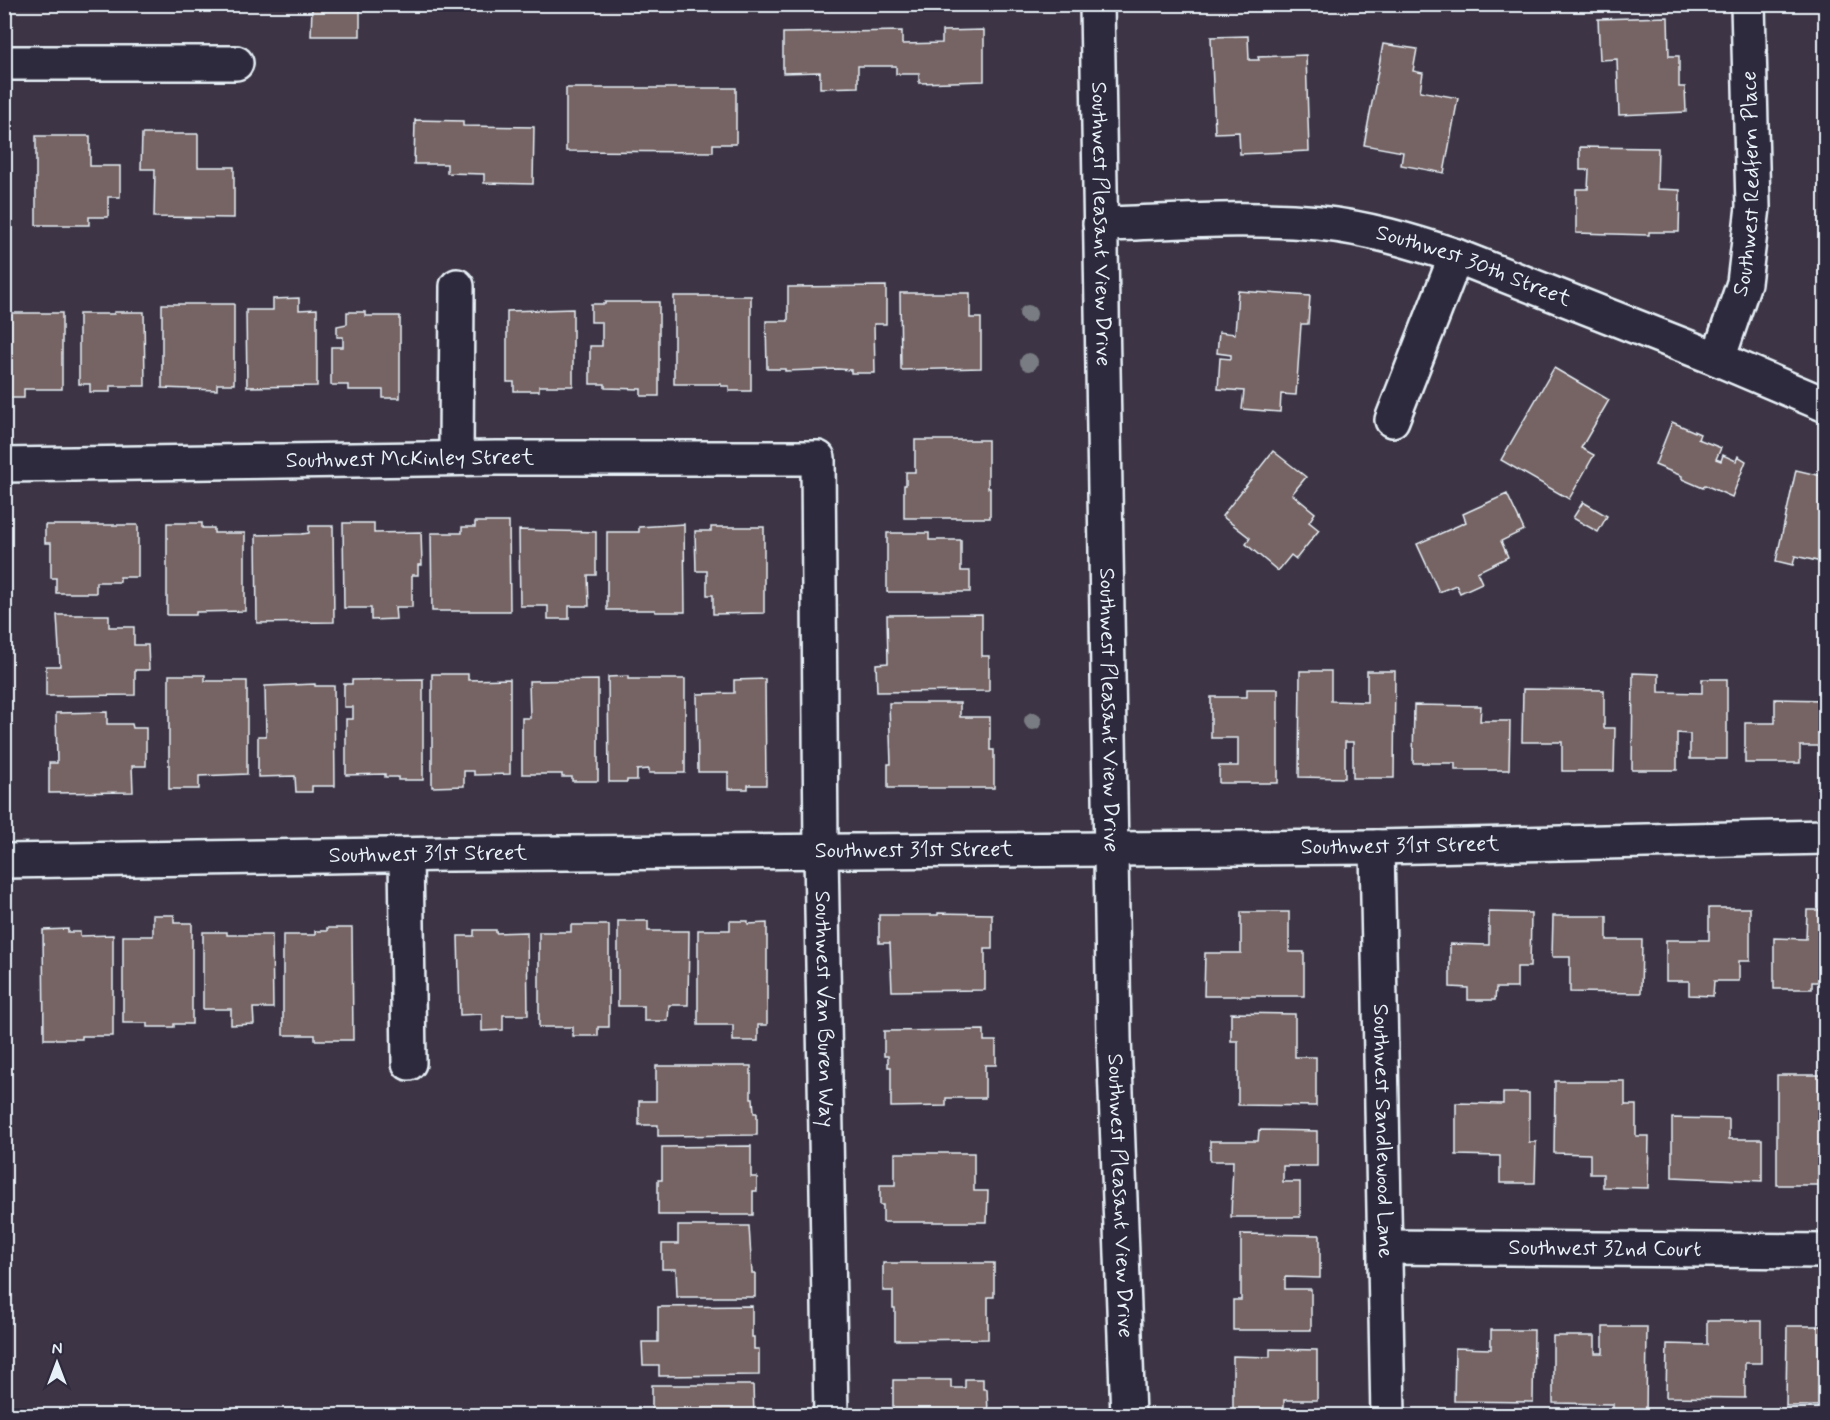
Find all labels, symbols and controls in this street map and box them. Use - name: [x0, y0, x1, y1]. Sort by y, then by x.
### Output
- street label: Southwest Redfern Place: [1726, 70, 1767, 300]
- street label: Southwest Pleasant View Drive: [1084, 81, 1117, 367]
- street label: Southwest 30th Street: [1373, 219, 1575, 314]
- street label: Southwest McKinley Street: [286, 444, 534, 475]
- street label: Southwest Pleasant View Drive: [1092, 567, 1125, 852]
- street label: Southwest 31st Street: [1300, 830, 1500, 862]
- street label: Southwest 31st Street: [815, 836, 1013, 865]
- street label: Southwest 31st Street: [328, 839, 527, 870]
- street label: Southwest Van Buren Way: [808, 890, 840, 1127]
- street label: Southwest Sandlewood Lane: [1366, 1003, 1399, 1258]
- street label: Southwest Pleasant View Drive: [1101, 1053, 1139, 1339]
- street label: Southwest 32nd Court: [1508, 1234, 1702, 1264]
- north arrow: [27, 1333, 87, 1393]
- text: N: [52, 1339, 62, 1360]

